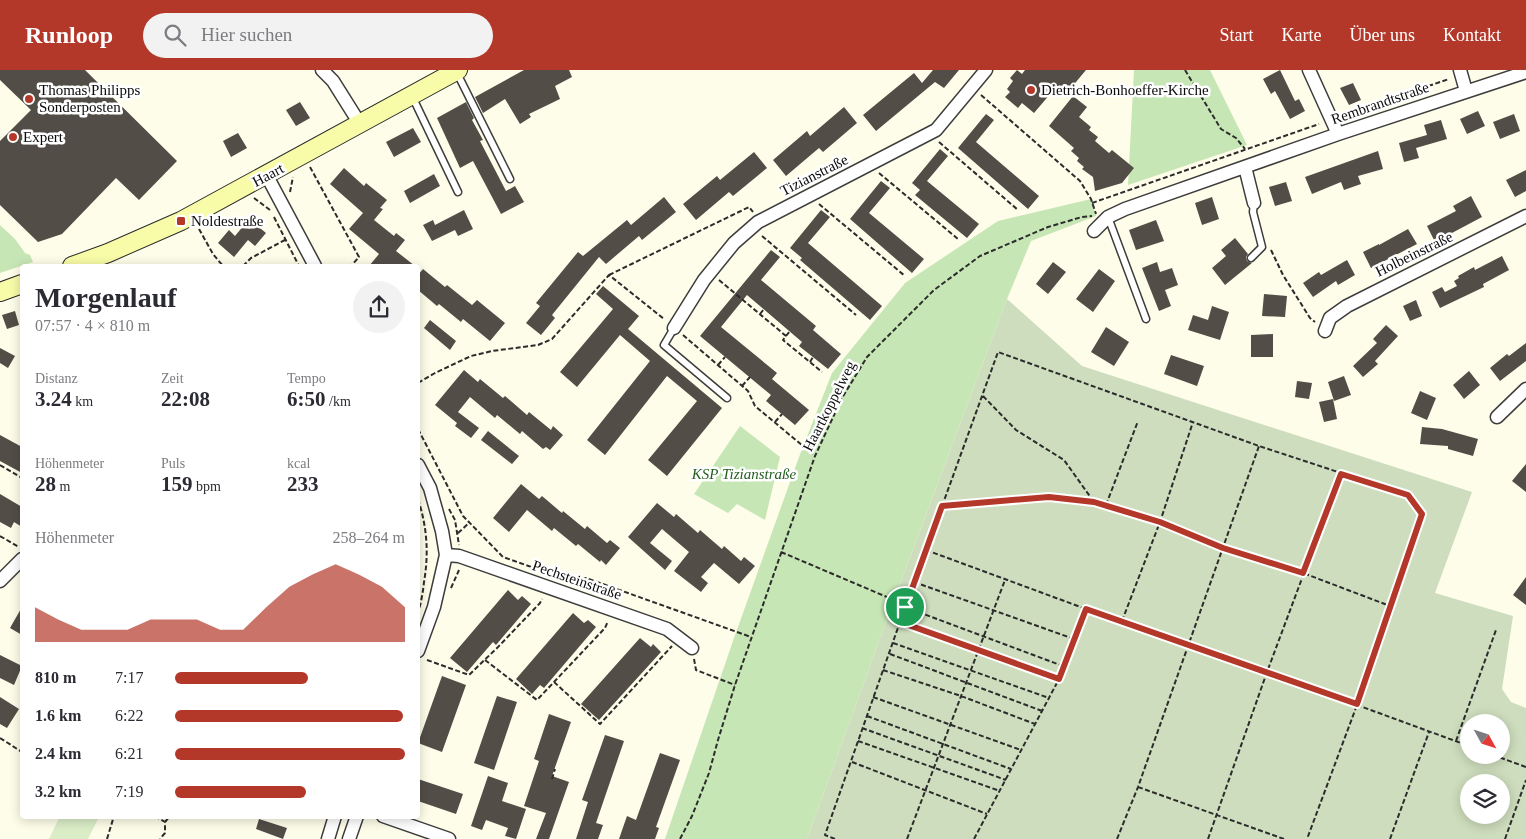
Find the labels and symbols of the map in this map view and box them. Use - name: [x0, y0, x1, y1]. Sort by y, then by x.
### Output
- street label: Rembrandtstraße: [1329, 79, 1431, 127]
- place label: Thomas Philipps Sonderposten: [39, 82, 140, 115]
- place label: Dietrich-Bonhoeffer-Kirche: [1041, 82, 1209, 98]
- marker: Dietrich-Bonhoeffer-Kirche: [1025, 84, 1037, 96]
- marker: Thomas Philipps Sonderposten: [23, 93, 35, 105]
- place label: Expert: [23, 129, 64, 145]
- marker: Expert: [7, 131, 19, 143]
- street label: Tizianstraße: [778, 151, 851, 199]
- street label: Haart: [250, 160, 287, 190]
- place label: Noldestraße: [191, 213, 264, 229]
- marker: Noldestraße: [175, 215, 187, 227]
- street label: Holbeinstraße: [1373, 228, 1456, 280]
- street label: Haartkoppelweg: [799, 358, 859, 454]
- park label: KSP Tizianstraße: [691, 466, 797, 482]
- street label: Pechsteinstraße: [530, 557, 624, 603]
- pin: [884, 586, 926, 628]
- north arrow: [1460, 714, 1510, 764]

